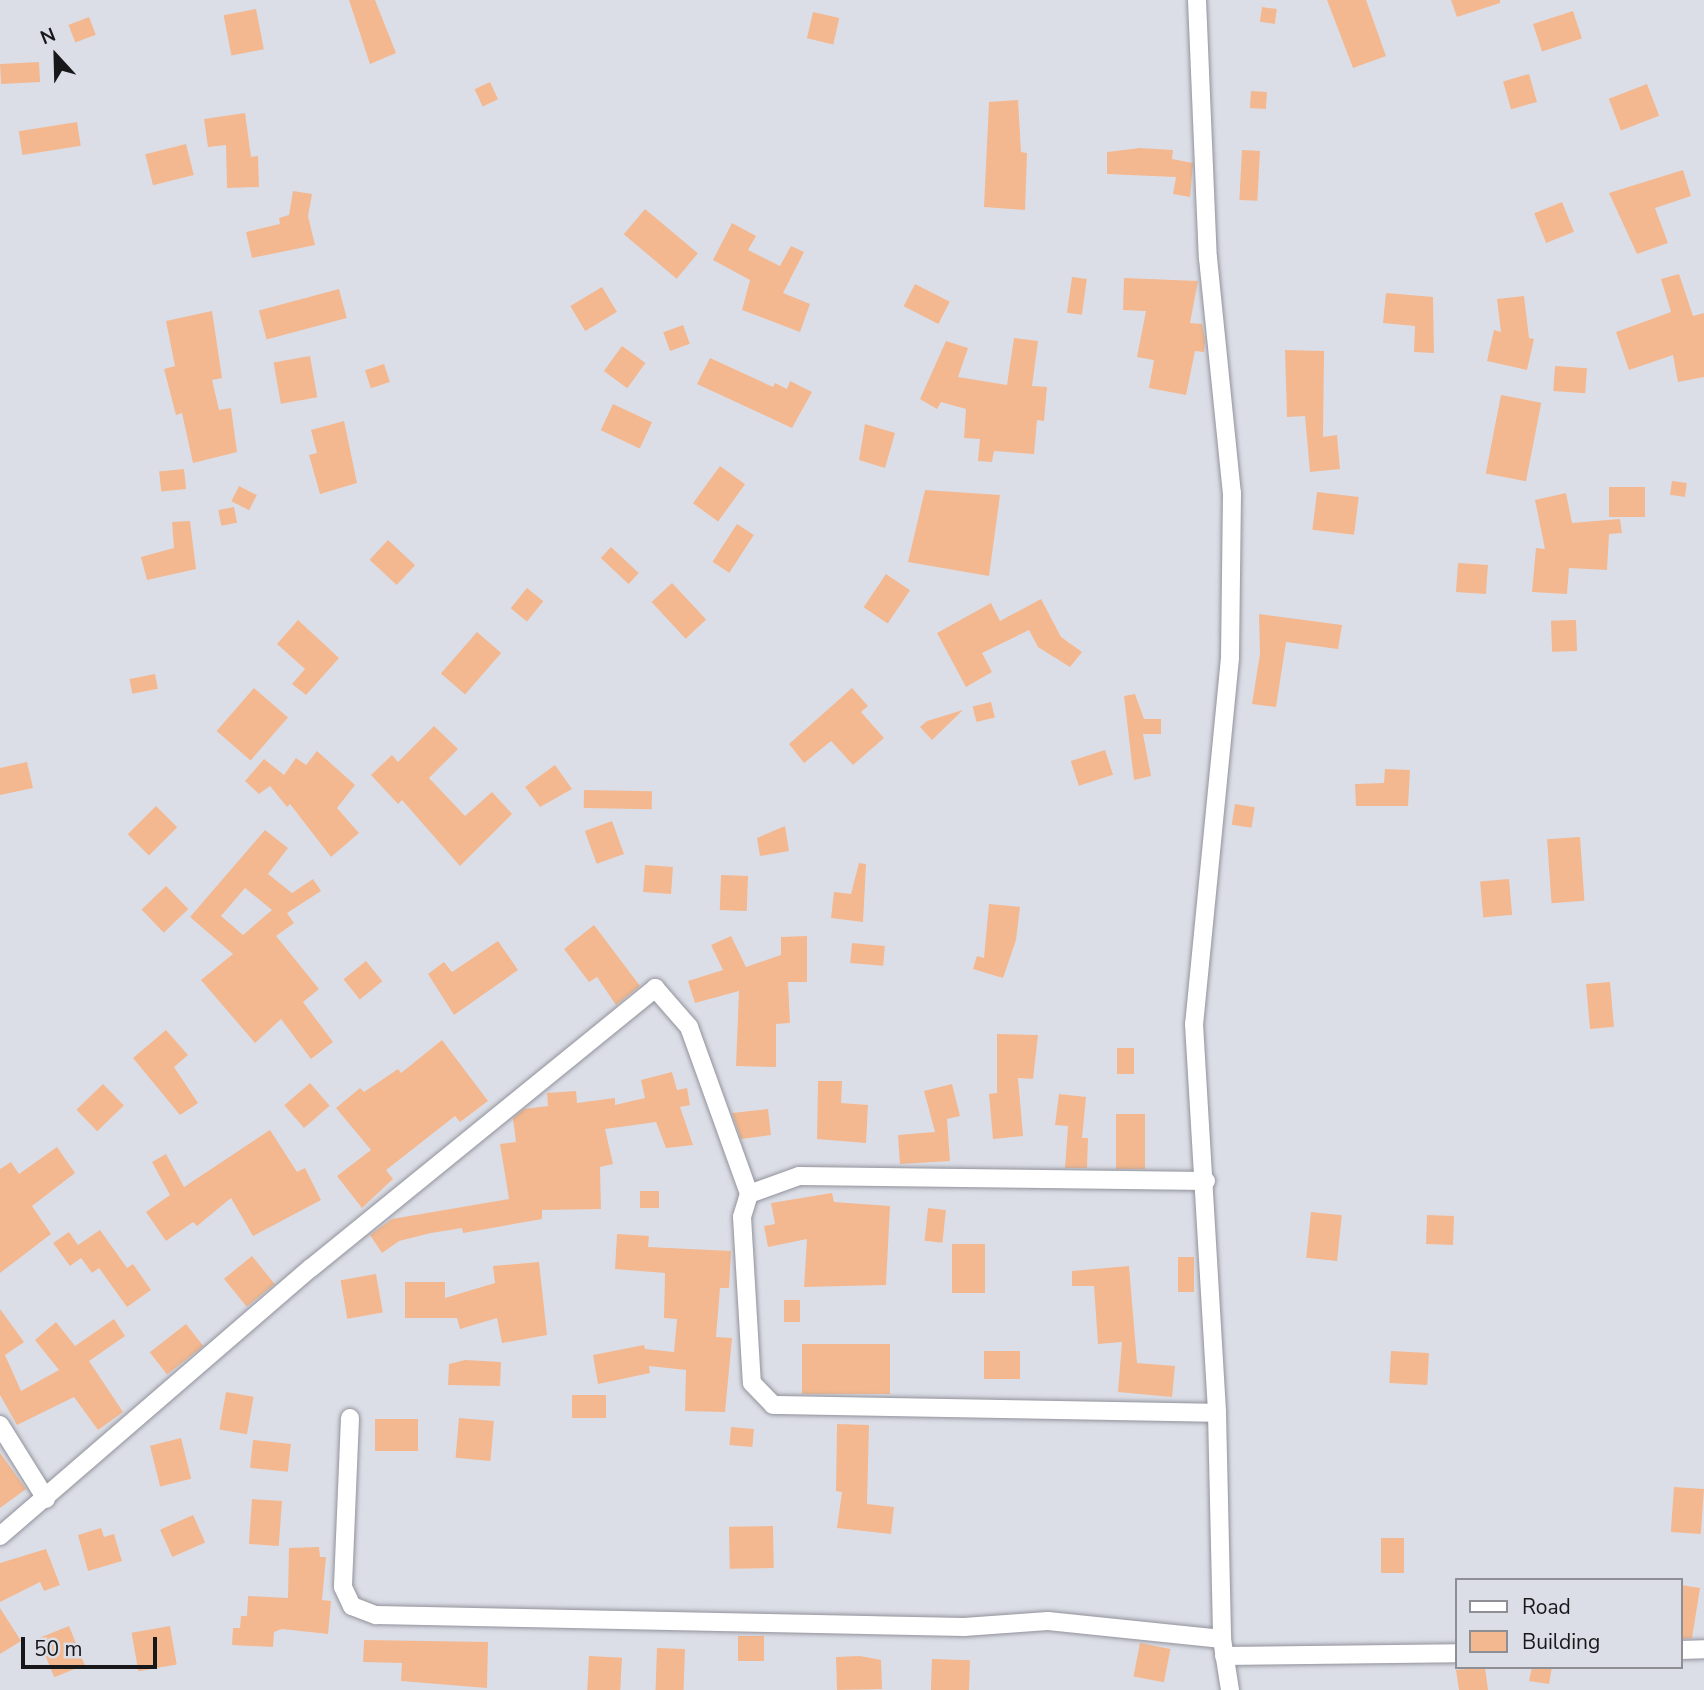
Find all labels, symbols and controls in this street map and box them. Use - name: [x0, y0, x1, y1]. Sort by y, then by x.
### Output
- north arrow: [21, 21, 91, 91]
- text: N: [37, 22, 60, 51]
- legend: [1456, 1578, 1683, 1669]
- text: Road: [1522, 1593, 1571, 1621]
- scale bar: [24, 1624, 161, 1668]
- text: Building: [1522, 1628, 1600, 1656]
- text: 50 m: [34, 1635, 83, 1663]

